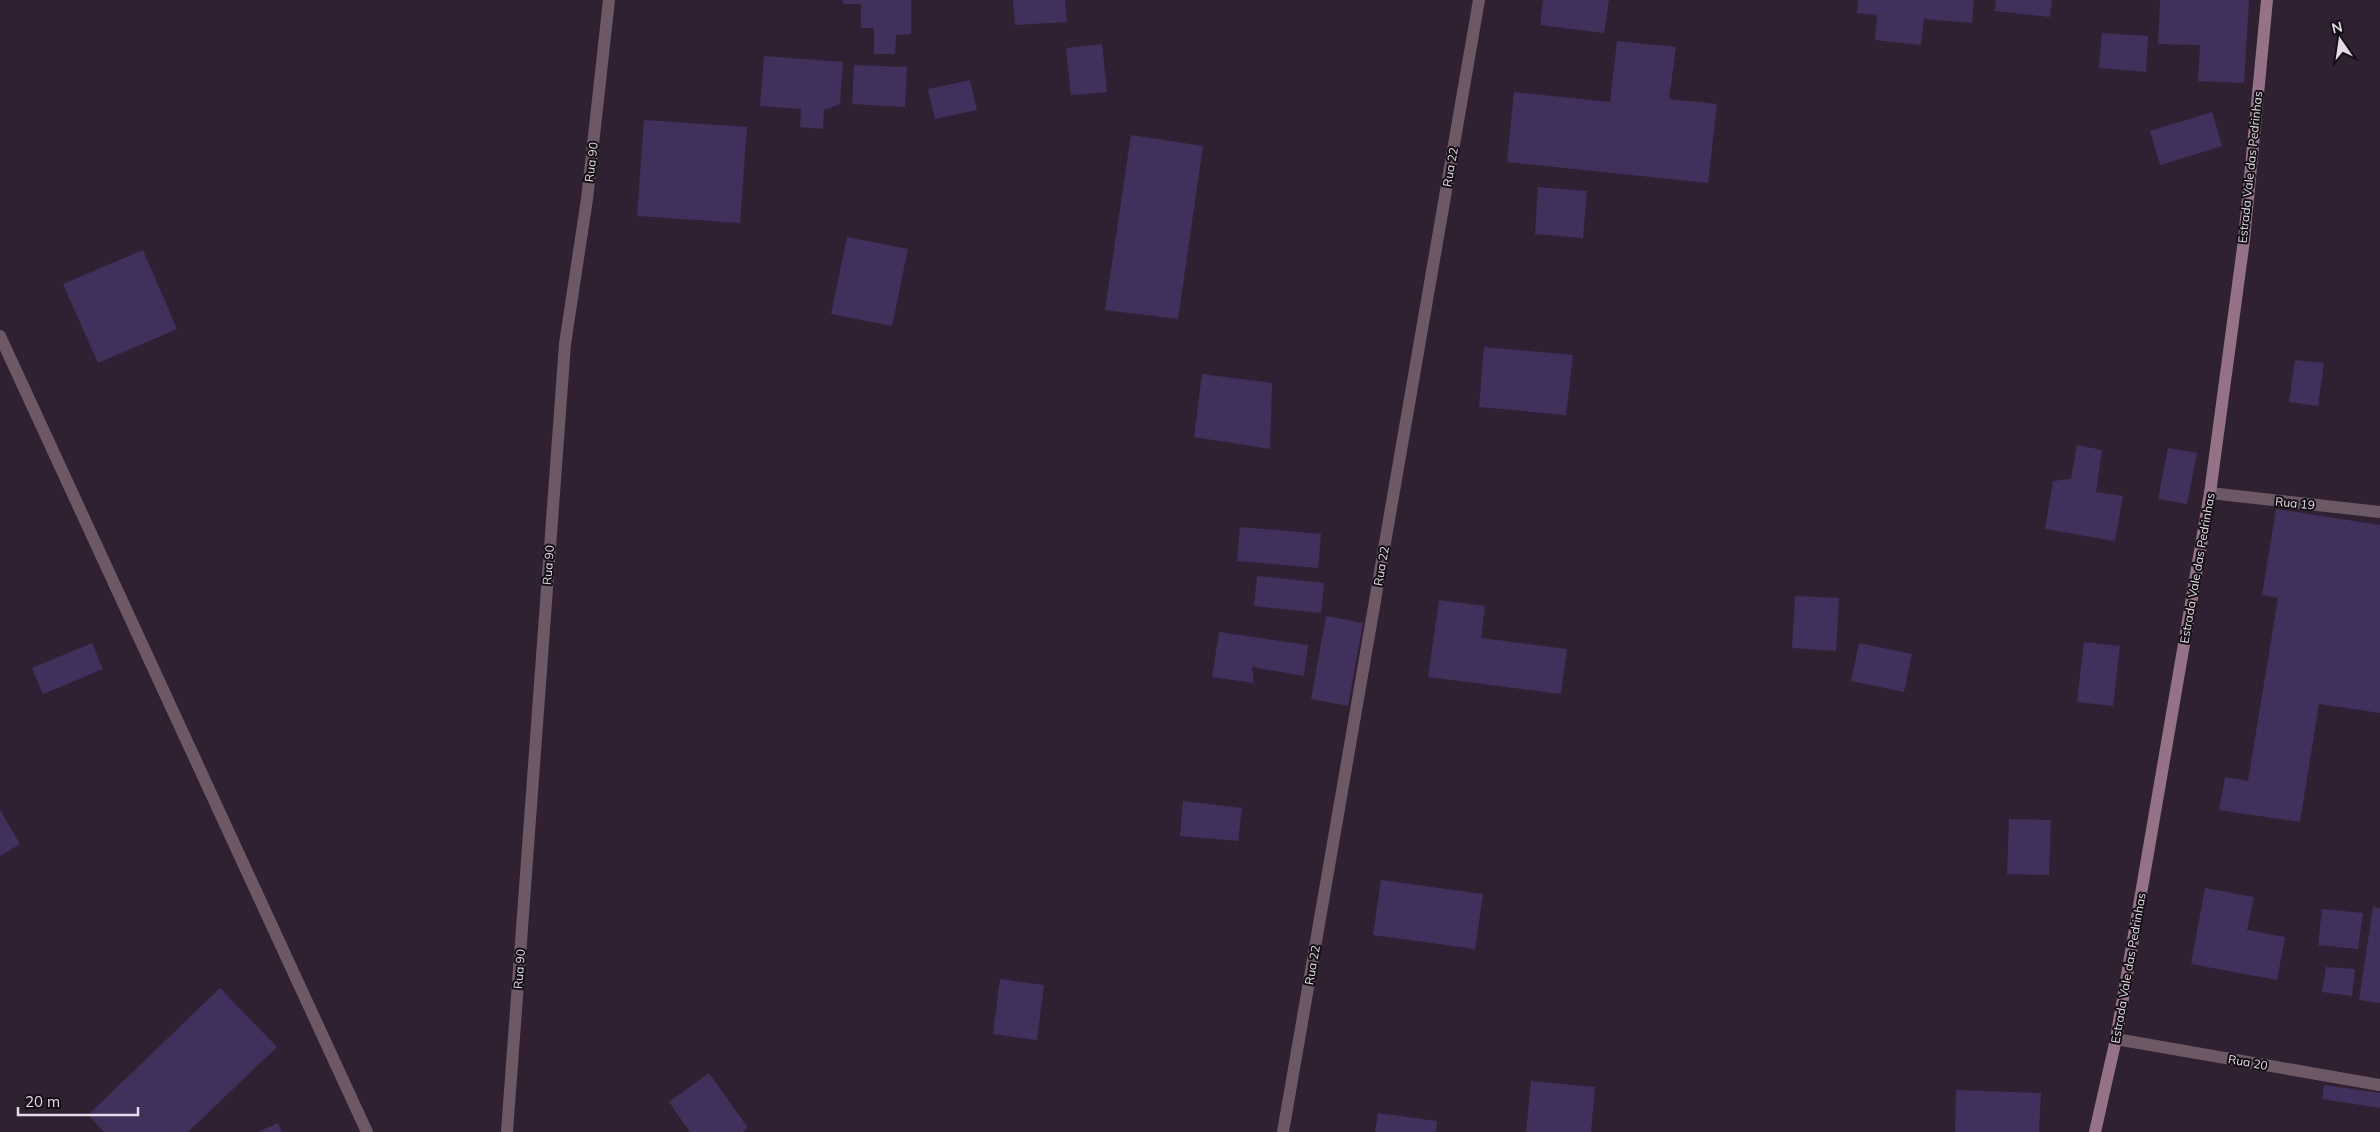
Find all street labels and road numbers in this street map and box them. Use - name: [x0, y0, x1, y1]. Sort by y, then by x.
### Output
- street label: Estrada Vale das Pedrinhas: [2235, 90, 2265, 244]
- street label: Rua 90: [581, 141, 601, 183]
- street label: Rua 22: [1439, 146, 1461, 188]
- street label: Estrada Vale das Pedrinhas: [2176, 491, 2218, 644]
- street label: Rua 19: [2274, 493, 2316, 513]
- street label: Rua 90: [539, 545, 557, 585]
- street label: Rua 22: [1370, 545, 1392, 587]
- street label: Estrada Vale das Pedrinhas: [2107, 891, 2149, 1044]
- street label: Rua 22: [1301, 944, 1323, 986]
- street label: Rua 90: [510, 949, 528, 989]
- street label: Rua 20: [2227, 1051, 2269, 1073]

